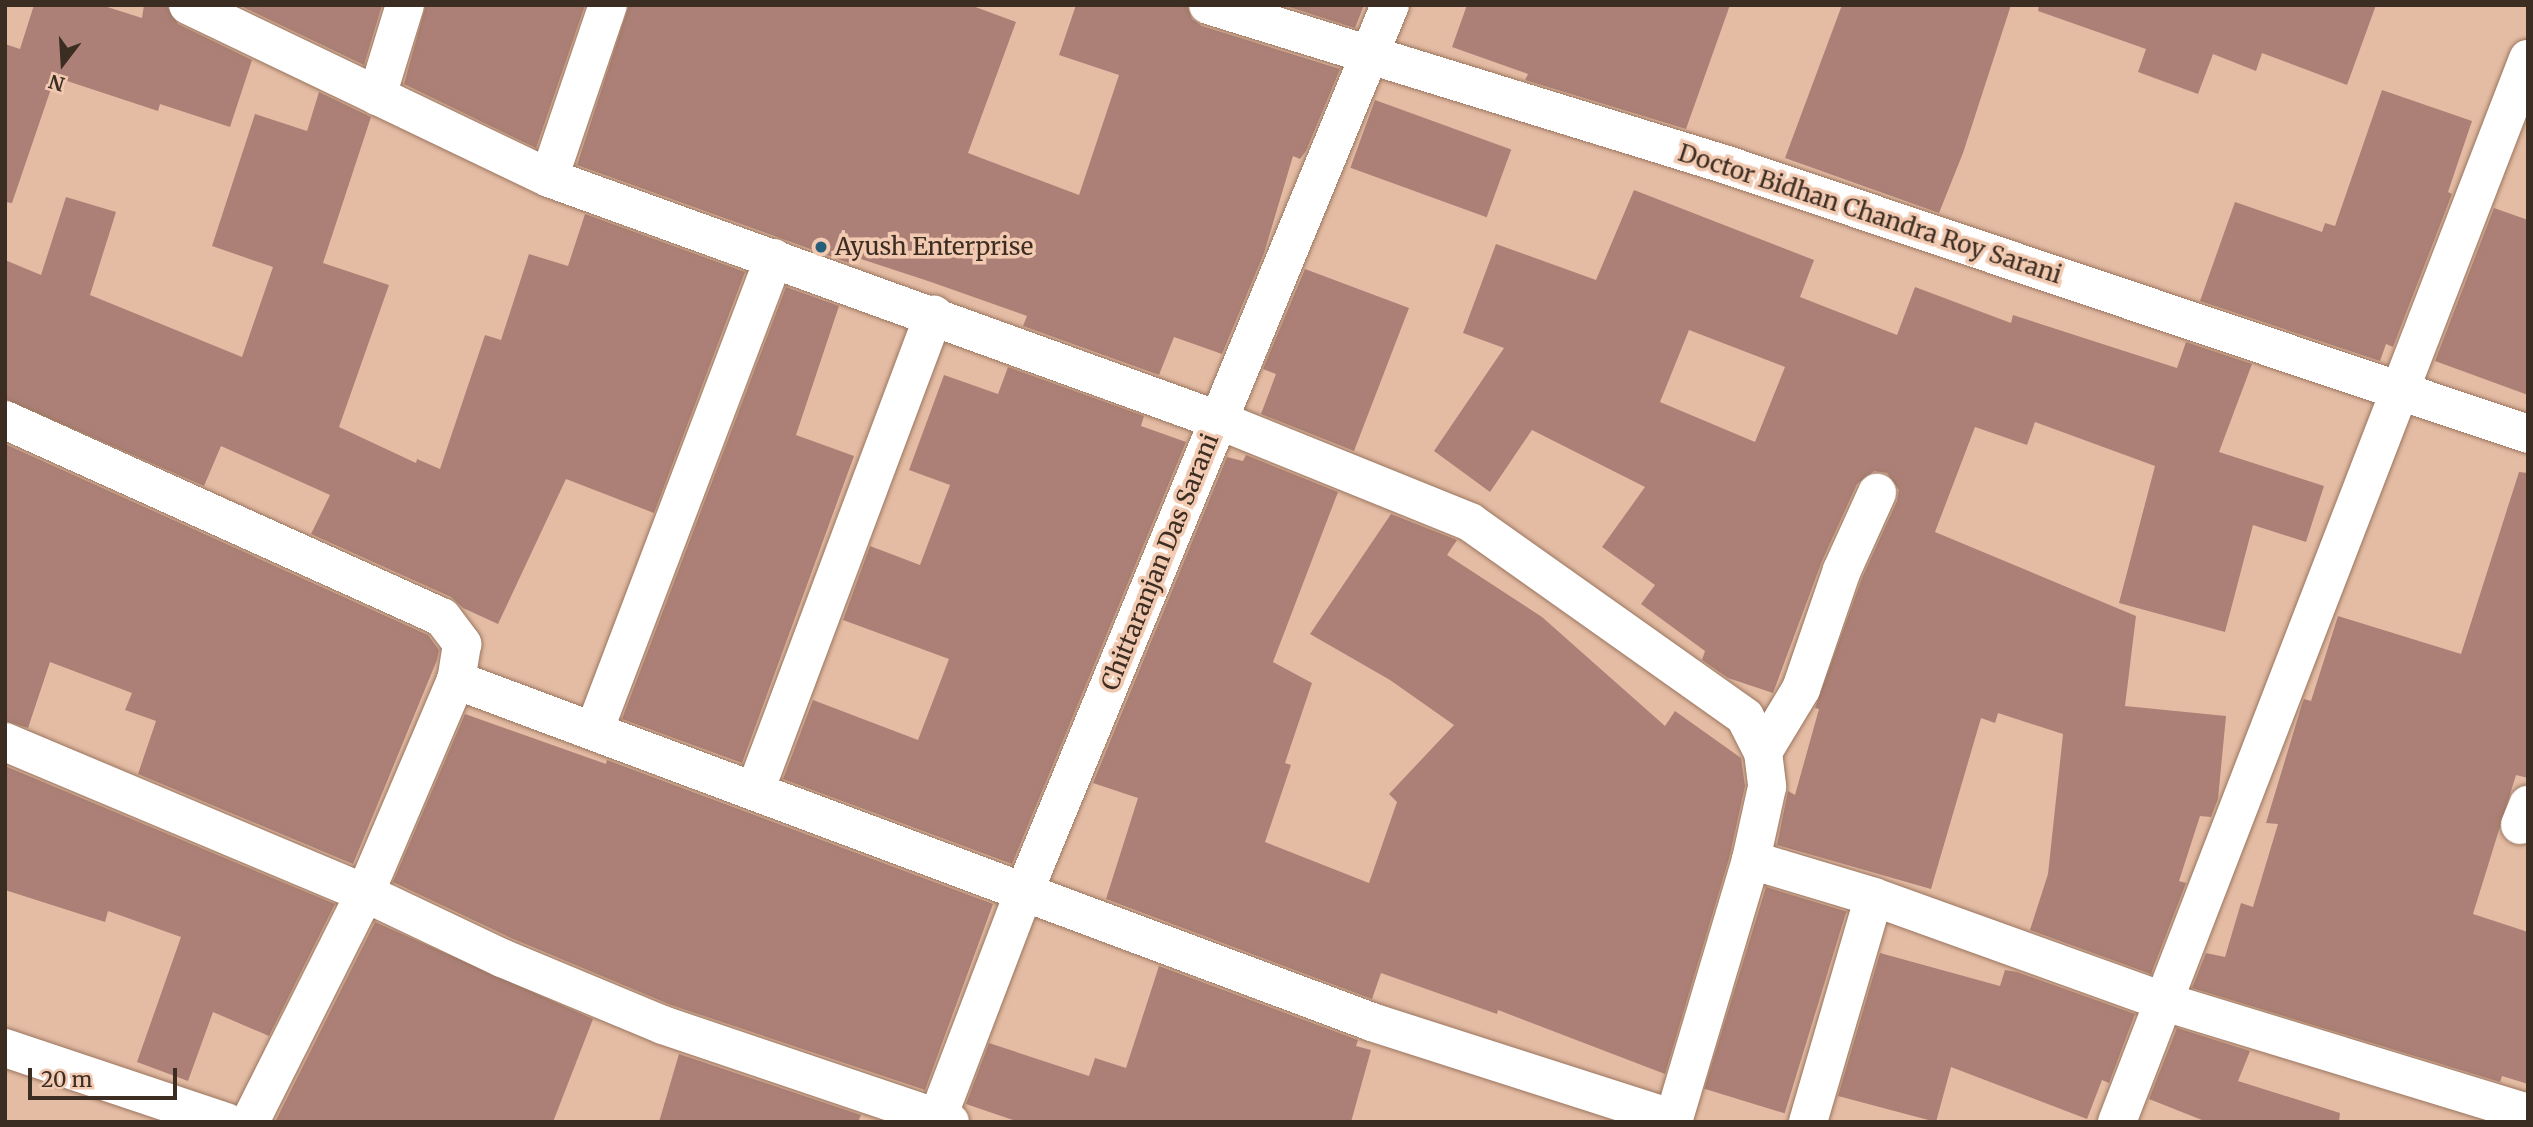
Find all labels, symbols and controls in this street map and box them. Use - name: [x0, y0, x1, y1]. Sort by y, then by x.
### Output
- north arrow: [28, 28, 98, 98]
- text: N: [46, 69, 68, 97]
- street label: Doctor Bidhan Chandra Roy Sarani: [1675, 138, 2065, 290]
- place label: Ayush Enterprise: [835, 233, 1033, 261]
- marker: Ayush Enterprise: [813, 239, 829, 255]
- street label: Chittaranjan Das Sarani: [1095, 429, 1225, 695]
- scale bar: [32, 1054, 180, 1098]
- text: 20 m: [41, 1066, 92, 1093]

